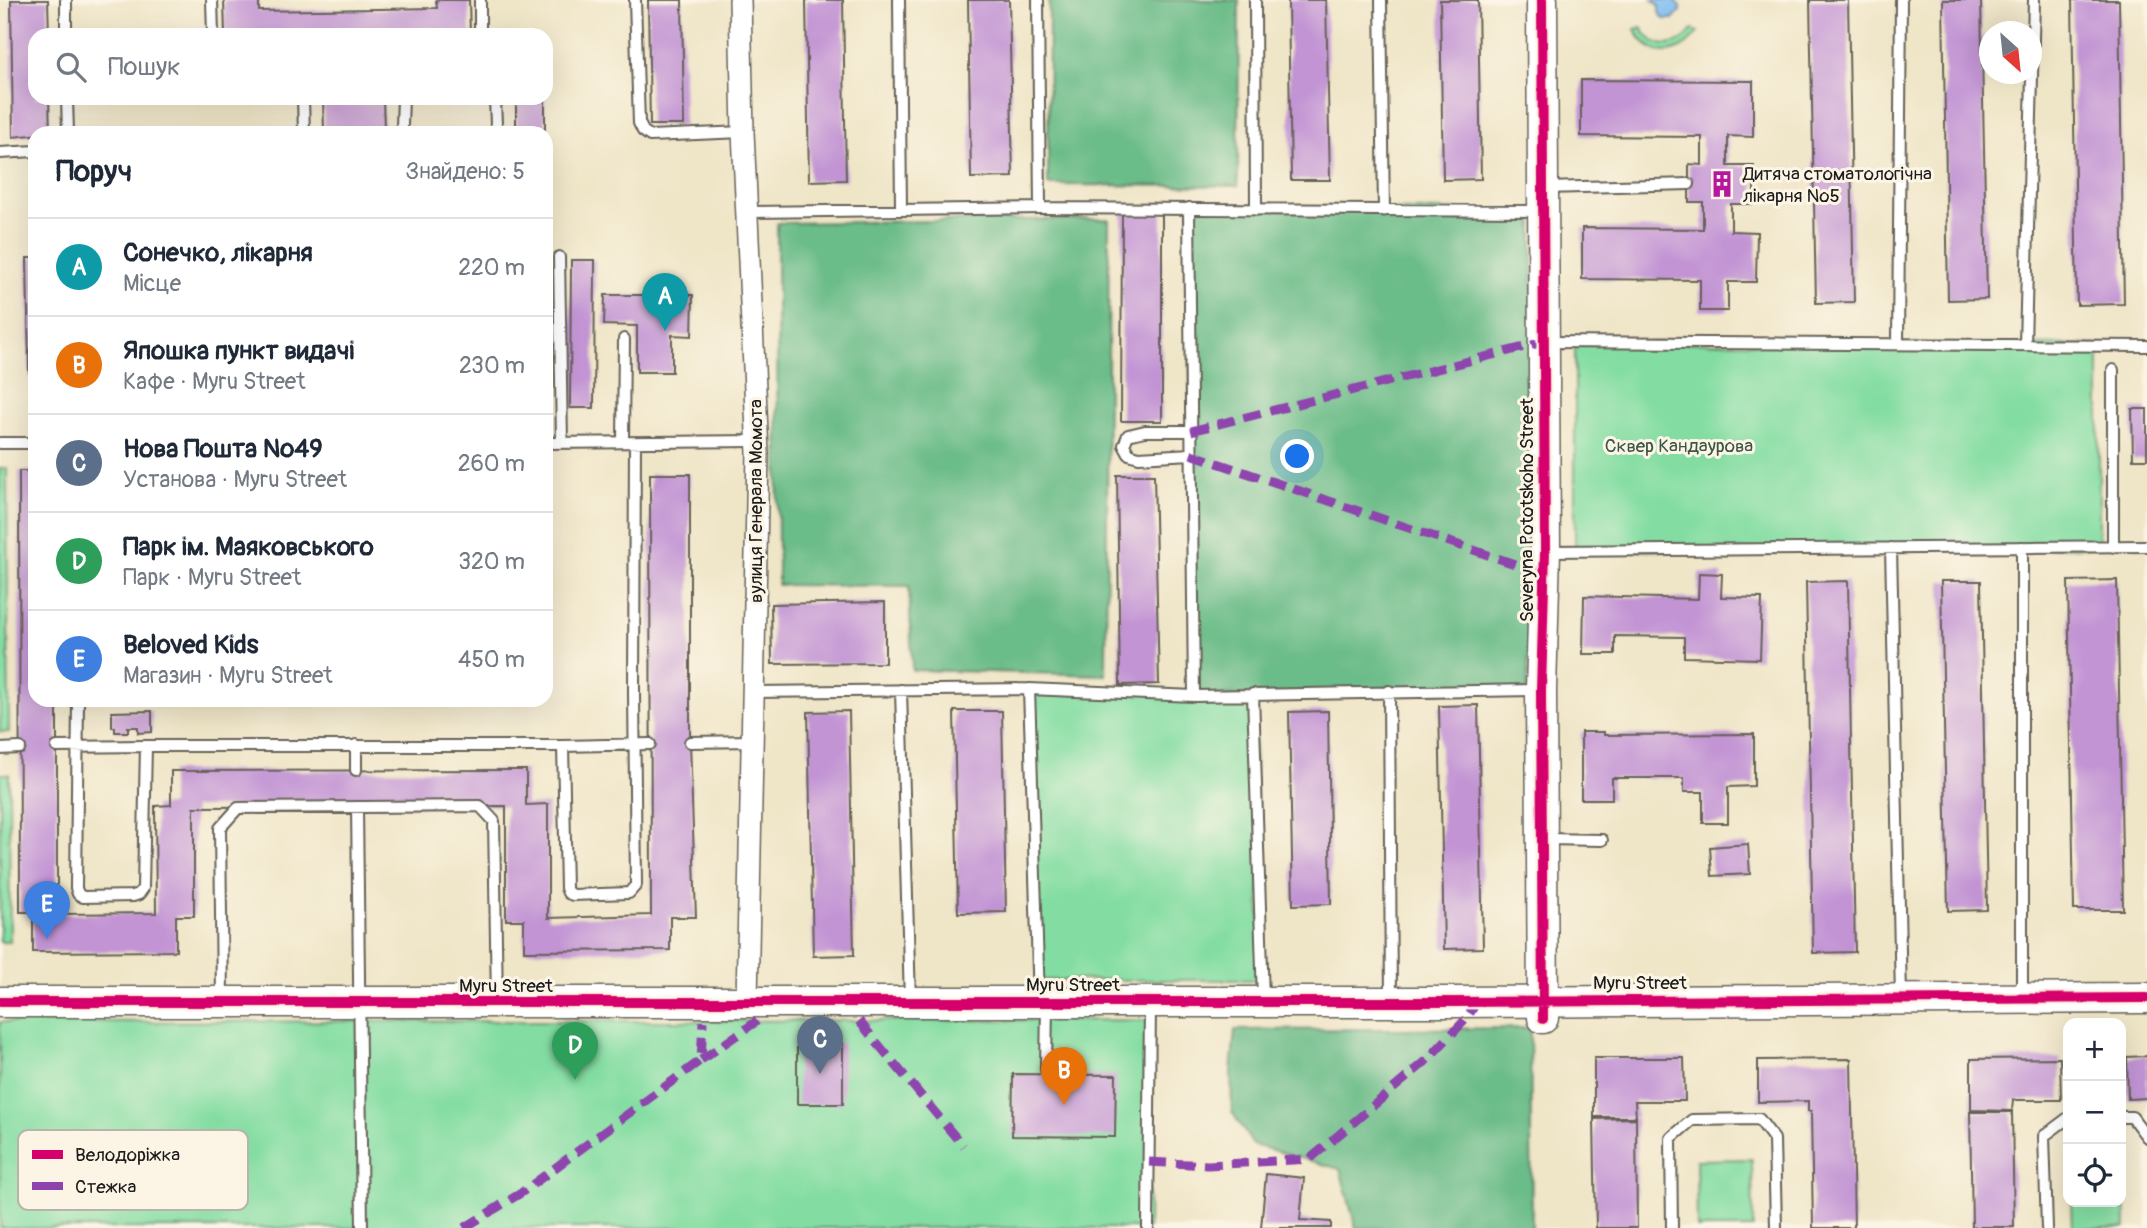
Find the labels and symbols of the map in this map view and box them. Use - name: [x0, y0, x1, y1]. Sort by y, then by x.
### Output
- north arrow: [1979, 21, 2042, 84]
- place label: Дитяча стоматологiчна лiкарня №5: [1742, 162, 1932, 208]
- building icon: Дитяча стоматологiчна лiкарня №5: [1707, 169, 1737, 199]
- pin: A: [642, 273, 688, 331]
- street label: Severyna Pototskoho Street: [1515, 397, 1539, 622]
- street label: вулиця Генерала Момота: [744, 399, 768, 603]
- park label: Сквер Кандаурова: [1605, 434, 1753, 458]
- your location: [1280, 439, 1314, 473]
- pin: E: [24, 881, 70, 939]
- street label: Myru Street: [1593, 971, 1687, 995]
- street label: Myru Street: [1026, 973, 1120, 997]
- street label: Myru Street: [459, 974, 553, 998]
- pin: C: [797, 1016, 843, 1074]
- pin: D: [552, 1022, 598, 1080]
- pin: B: [1041, 1047, 1087, 1105]
- legend: [18, 1130, 248, 1210]
- text: Велодоріжка: [75, 1143, 180, 1167]
- text: Стежка: [75, 1175, 137, 1199]

